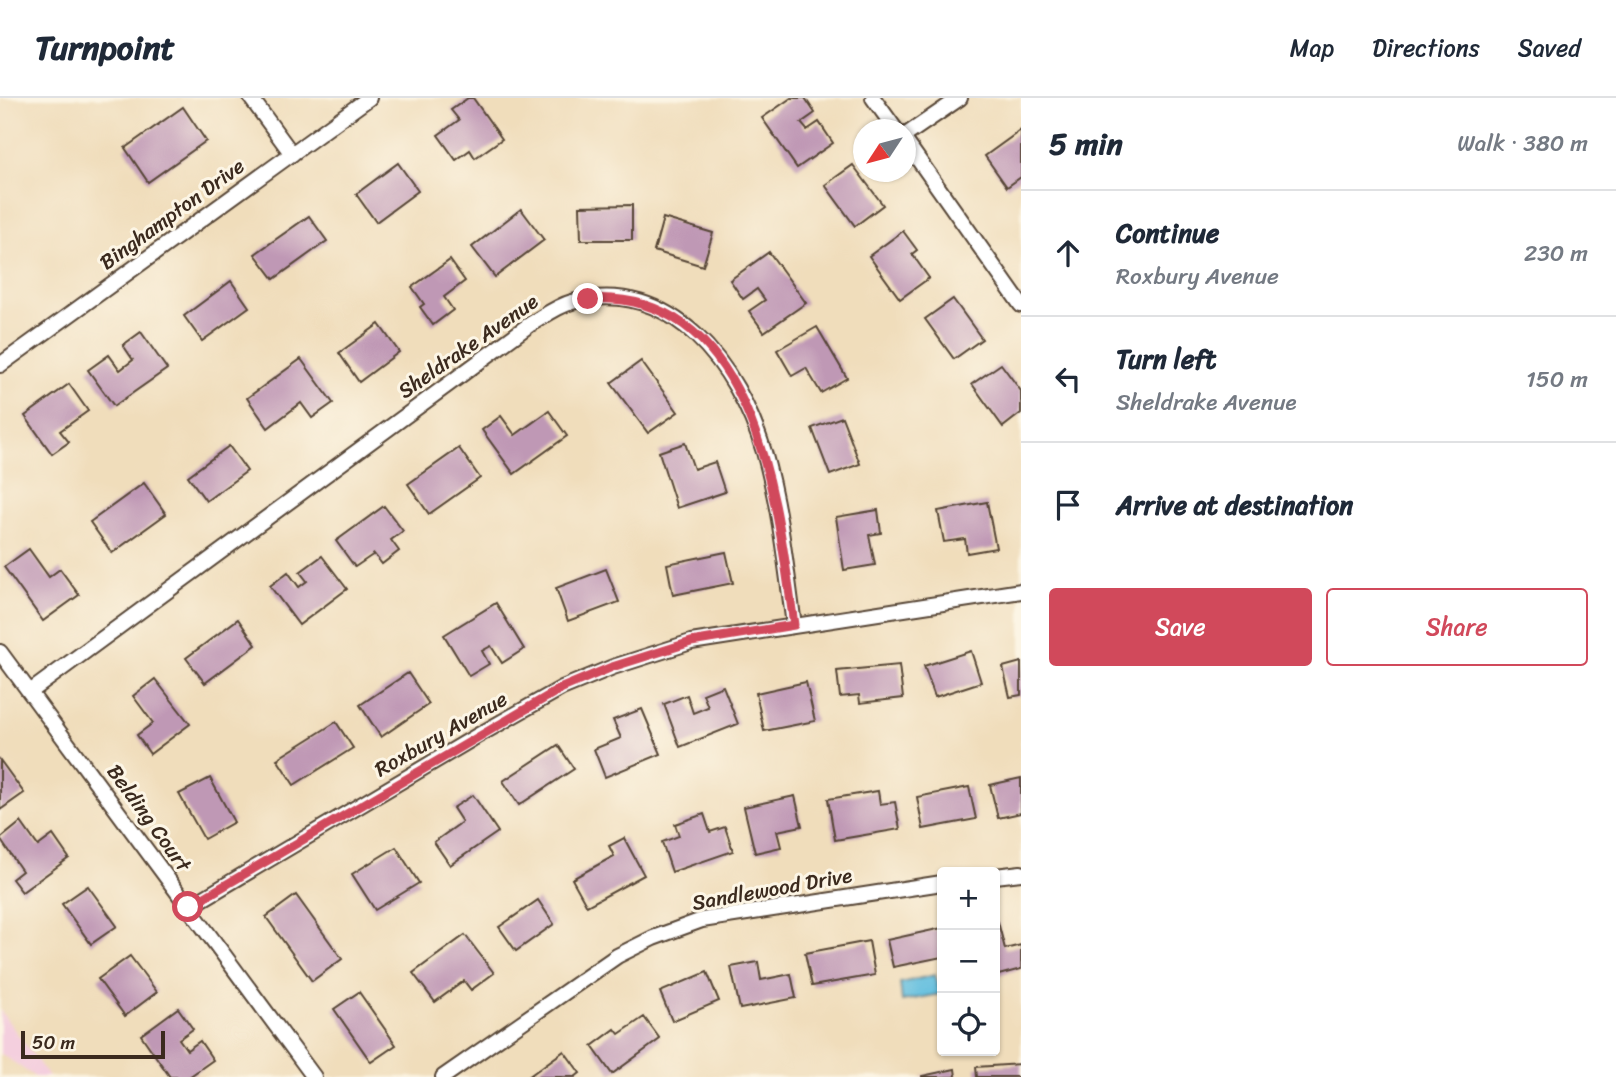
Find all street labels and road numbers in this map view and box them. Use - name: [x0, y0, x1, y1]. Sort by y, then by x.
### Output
- street label: Binghampton Drive: [91, 148, 253, 280]
- street label: Sheldrake Avenue: [390, 283, 546, 409]
- street label: Roxbury Avenue: [367, 680, 515, 788]
- street label: Belding Court: [97, 756, 202, 881]
- street label: Sandlewood Drive: [689, 856, 855, 922]

